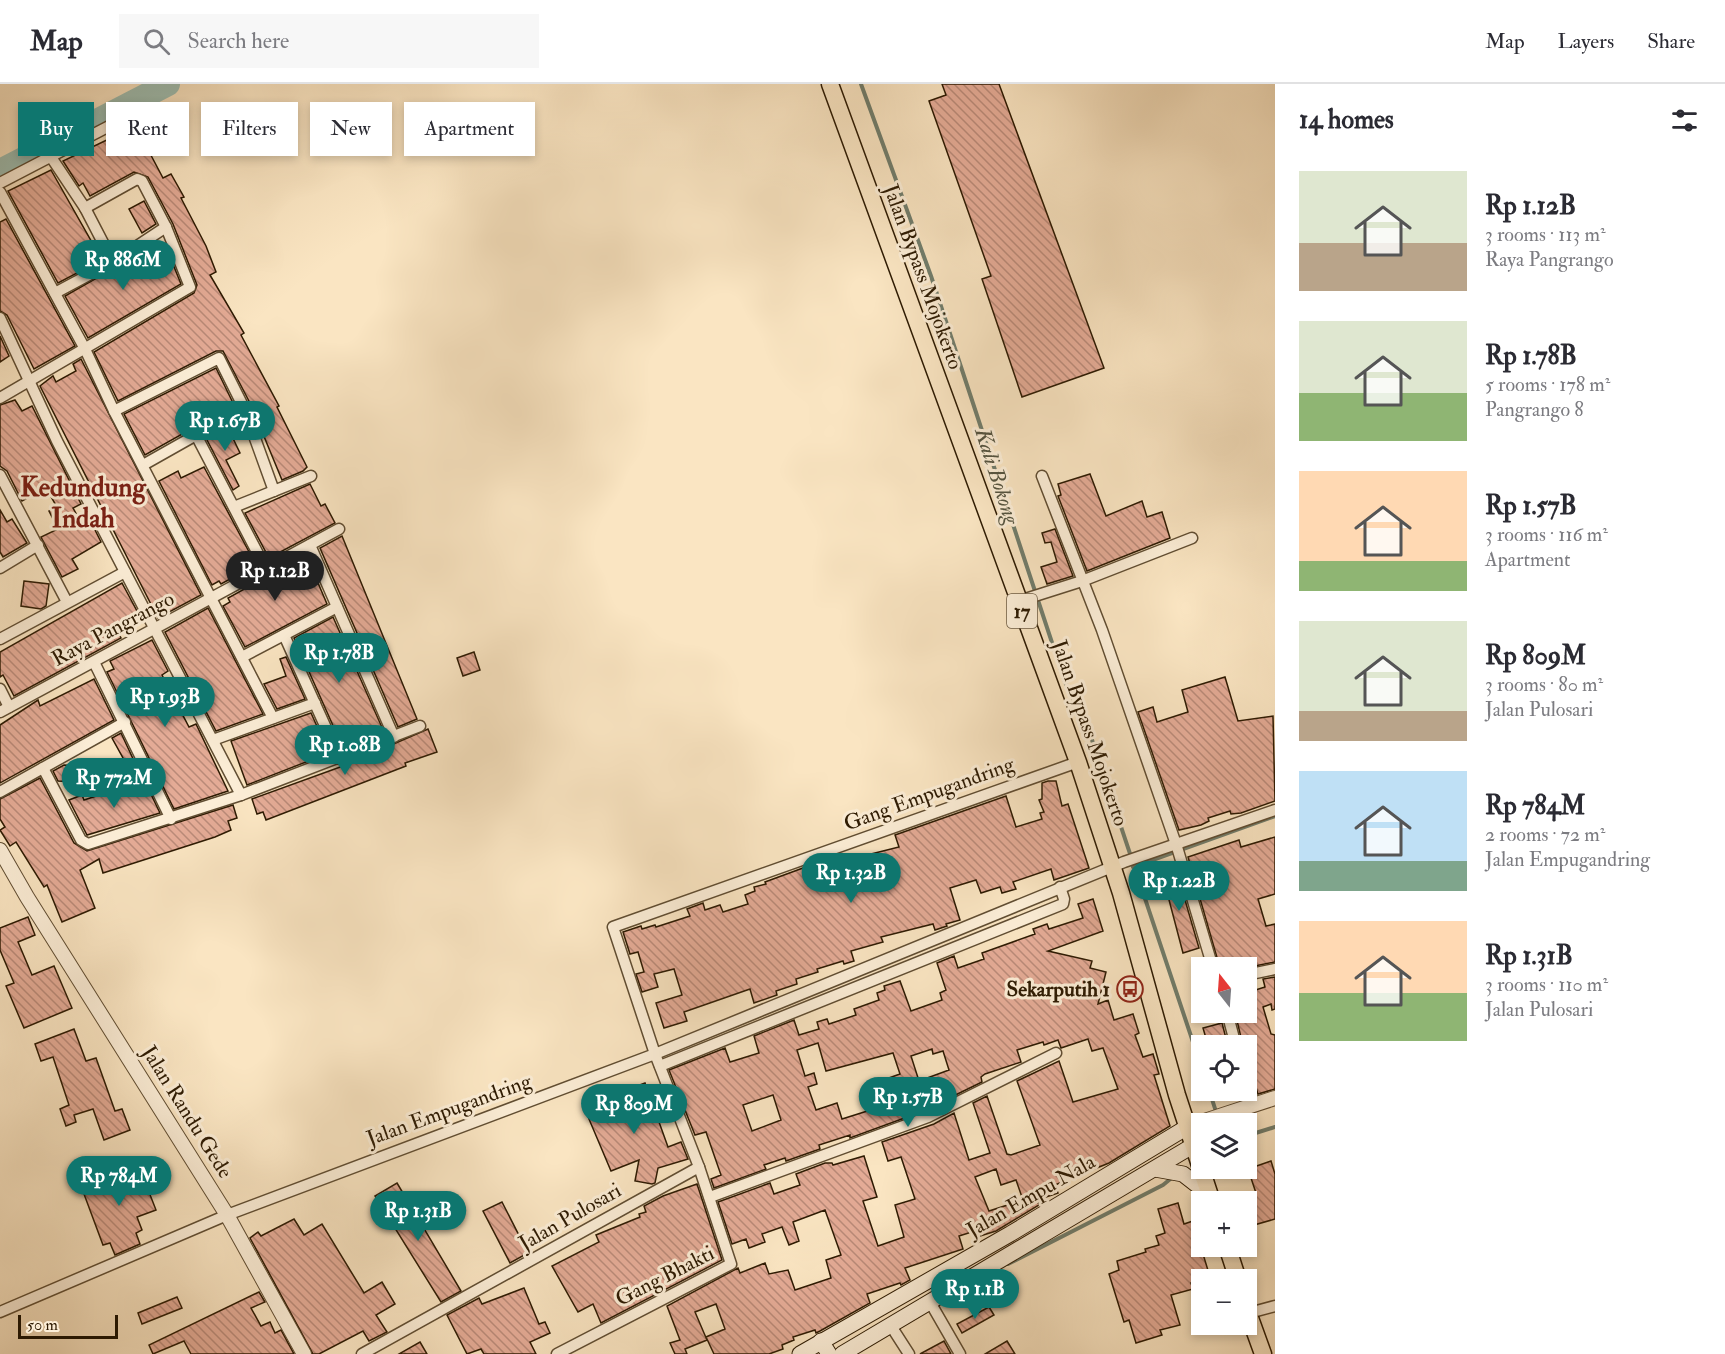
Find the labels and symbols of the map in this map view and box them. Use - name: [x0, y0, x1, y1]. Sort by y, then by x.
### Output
- street label: Jalan Bypass Mojokerto: [877, 180, 969, 373]
- pin: Rp 886M: [68, 240, 178, 291]
- pin: Rp 1.67B: [163, 401, 287, 452]
- water label: Kali Bokong: [968, 423, 1026, 529]
- district label: Kedundung Indah: [20, 471, 147, 535]
- pin: Rp 1.12B: [213, 551, 337, 602]
- street label: Raya Pangrango: [47, 585, 179, 673]
- road number: 17: [1007, 594, 1037, 628]
- pin: Rp 1.78B: [277, 633, 401, 684]
- street label: Jalan Bypass Mojokerto: [1045, 635, 1135, 830]
- pin: Rp 1.93B: [103, 677, 227, 728]
- pin: Rp 1.08B: [283, 725, 407, 776]
- street label: Gang Empugandring: [840, 750, 1018, 837]
- pin: Rp 772M: [59, 758, 169, 809]
- pin: Rp 1.32B: [789, 853, 913, 904]
- pin: Rp 1.22B: [1117, 861, 1241, 912]
- north arrow: [1191, 957, 1257, 1023]
- bus stop icon: Sekarputih 1: [1115, 974, 1145, 1004]
- place label: Sekarputih 1: [1007, 976, 1110, 1003]
- street label: Jalan Randu Gede: [135, 1040, 239, 1184]
- street label: Jalan Empugandring: [362, 1067, 536, 1153]
- pin: Rp 1.57B: [846, 1077, 970, 1128]
- pin: Rp 809M: [579, 1084, 689, 1135]
- street label: Jalan Empu Nala: [961, 1148, 1100, 1244]
- pin: Rp 784M: [64, 1156, 174, 1207]
- street label: Jalan Pulosari: [513, 1177, 626, 1258]
- pin: Rp 1.31B: [356, 1191, 480, 1242]
- street label: Gang Bhakti: [611, 1239, 719, 1312]
- pin: Rp 1.1B: [920, 1269, 1030, 1320]
- scale bar: [18, 1312, 118, 1340]

